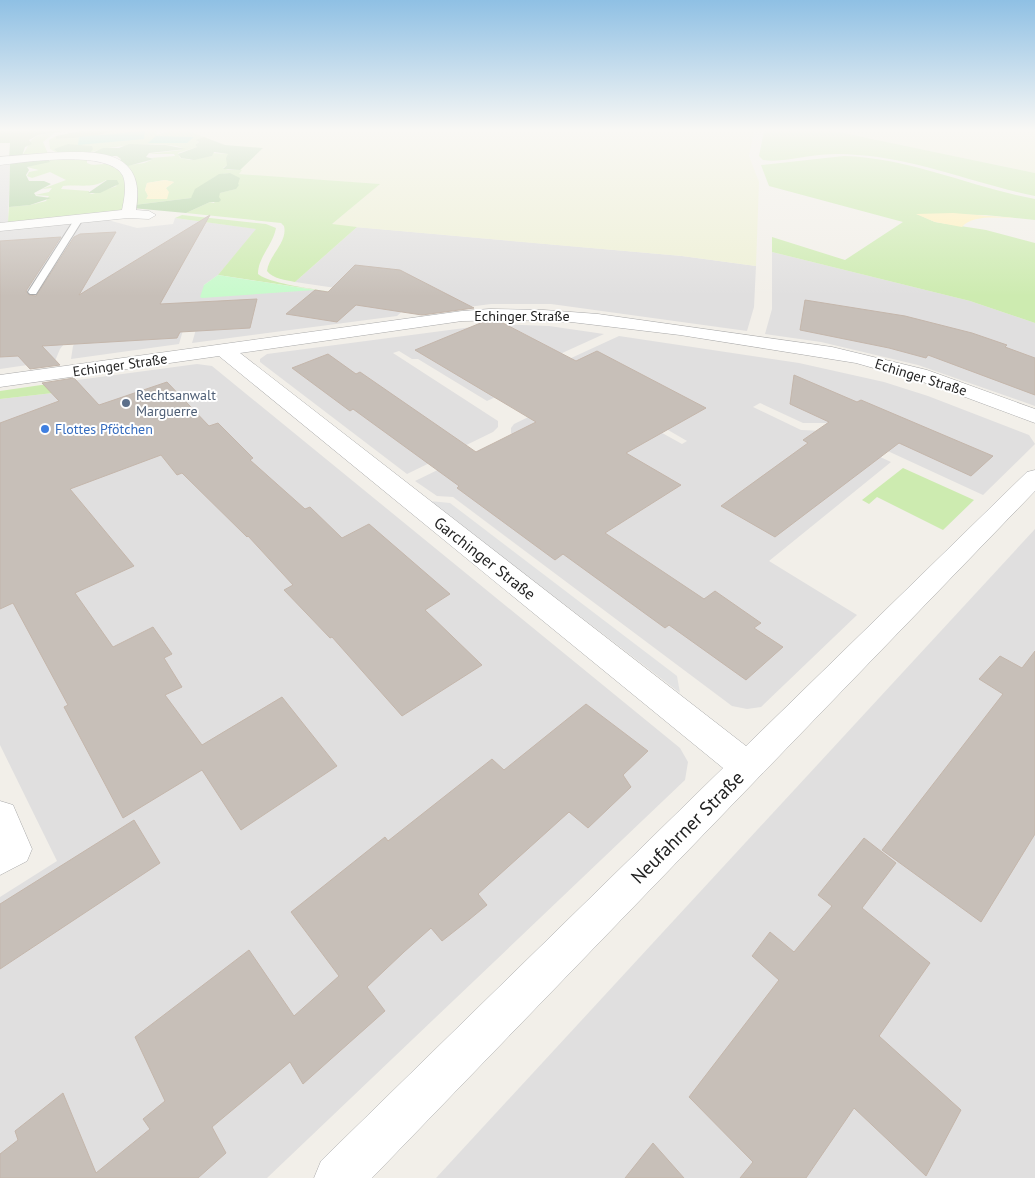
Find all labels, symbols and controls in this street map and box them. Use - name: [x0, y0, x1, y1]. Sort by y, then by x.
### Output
- street label: Echinger Straße: [474, 307, 570, 325]
- street label: Echinger Straße: [72, 349, 168, 381]
- street label: Echinger Straße: [873, 354, 969, 400]
- place label: Rechtsanwalt Marguerre: [136, 386, 216, 420]
- marker: Rechtsanwalt Marguerre: [120, 397, 132, 409]
- place label: Flottes Pfötchen: [55, 420, 153, 438]
- marker: Flottes Pfötchen: [39, 423, 51, 435]
- street label: Garchinger Straße: [430, 512, 540, 604]
- street label: Neufahrner Straße: [626, 766, 748, 888]

